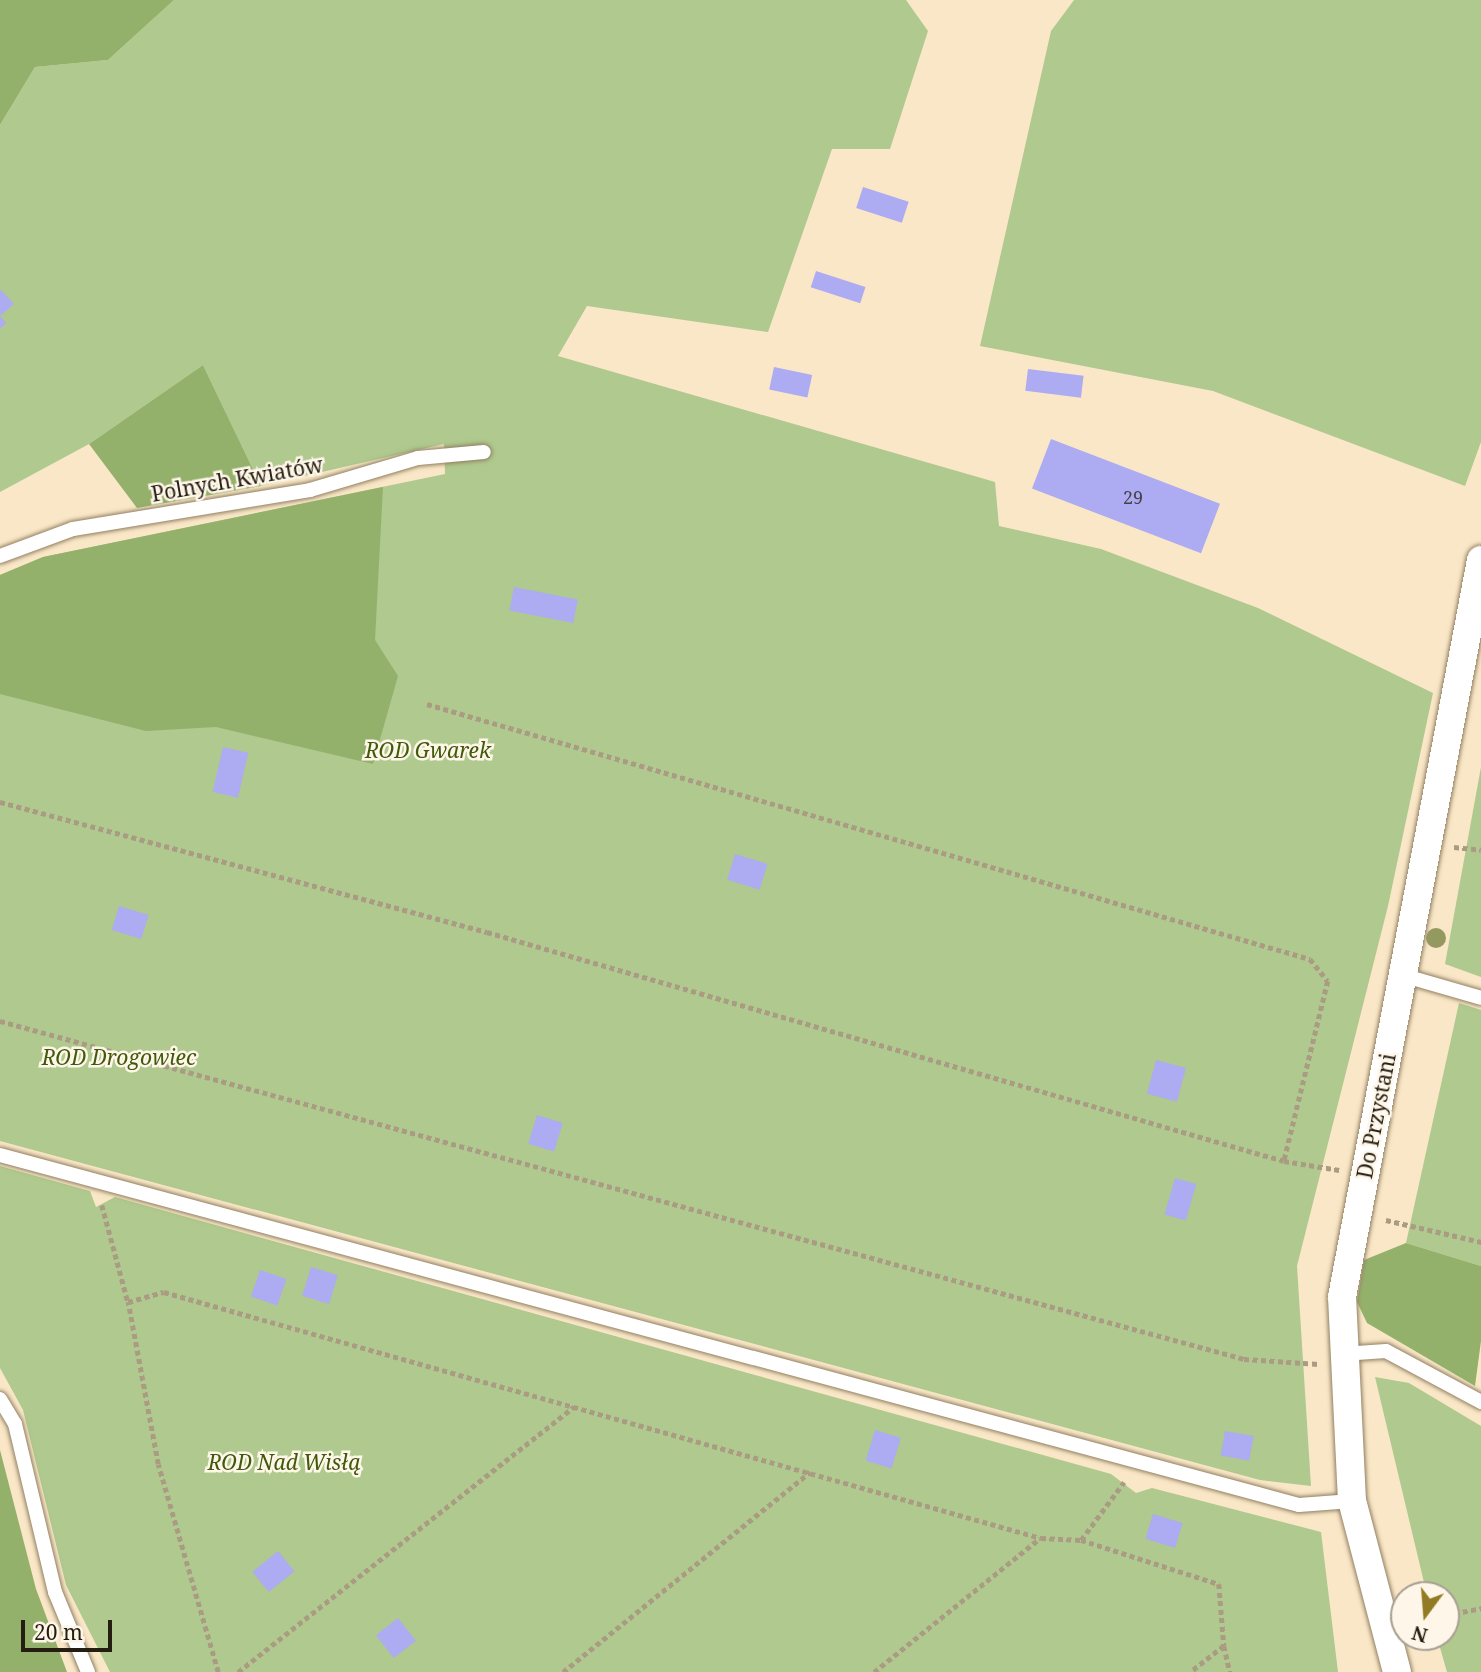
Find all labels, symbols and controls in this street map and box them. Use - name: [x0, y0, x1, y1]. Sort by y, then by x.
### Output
- street label: Polnych Kwiatów: [149, 452, 325, 506]
- house number: 29: [1123, 486, 1143, 508]
- park label: ROD Gwarek: [365, 737, 491, 763]
- park label: ROD Drogowiec: [42, 1044, 196, 1070]
- street label: Do Przystani: [1352, 1051, 1400, 1181]
- park label: ROD Nad Wisłą: [208, 1449, 360, 1475]
- north arrow: [1390, 1581, 1460, 1651]
- scale bar: [24, 1606, 116, 1650]
- text: 20 m: [34, 1618, 83, 1646]
- text: N: [1409, 1620, 1431, 1649]

